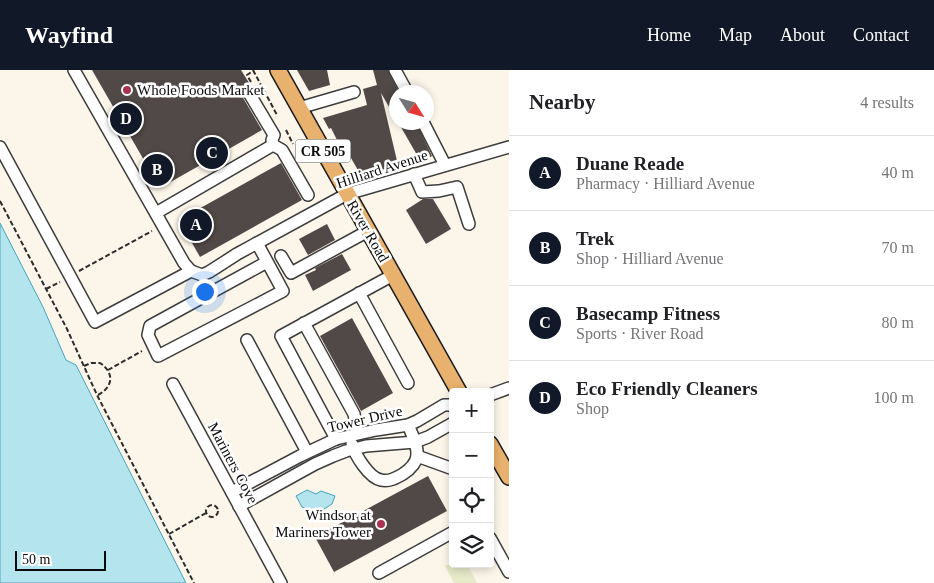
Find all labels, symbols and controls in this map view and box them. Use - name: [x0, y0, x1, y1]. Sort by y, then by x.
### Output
- text: Wayfind: [25, 22, 113, 48]
- text: Home: [647, 25, 691, 45]
- text: Map: [719, 25, 752, 45]
- text: About: [780, 25, 825, 45]
- text: Contact: [853, 25, 909, 45]
- place label: Whole Foods Market: [137, 82, 265, 98]
- marker: Whole Foods Market: [121, 84, 133, 96]
- north arrow: [389, 85, 434, 130]
- text: Nearby: [529, 90, 596, 114]
- text: 4 results: [860, 94, 914, 111]
- pin: D: [110, 100, 142, 138]
- pin: C: [196, 134, 228, 172]
- road number: CR 505: [296, 140, 350, 162]
- street label: Hilliard Avenue: [334, 147, 430, 191]
- pin: B: [141, 151, 173, 189]
- text: Duane Reade: [576, 153, 684, 174]
- text: A: [539, 164, 551, 181]
- text: 40 m: [882, 164, 914, 181]
- text: Pharmacy · Hilliard Avenue: [576, 175, 755, 192]
- street label: River Road: [344, 197, 392, 265]
- pin: A: [180, 206, 212, 244]
- text: Trek: [576, 228, 614, 249]
- text: B: [540, 239, 550, 256]
- text: 70 m: [882, 239, 914, 256]
- text: Shop · Hilliard Avenue: [576, 250, 724, 267]
- your location: [192, 279, 218, 305]
- text: Basecamp Fitness: [576, 303, 720, 324]
- text: C: [539, 314, 551, 331]
- text: 80 m: [882, 314, 914, 331]
- text: Sports · River Road: [576, 325, 704, 342]
- text: Eco Friendly Cleaners: [576, 378, 758, 399]
- map controls: [449, 388, 494, 568]
- button: +: [449, 388, 494, 433]
- text: D: [539, 389, 551, 406]
- text: 100 m: [874, 389, 914, 406]
- text: Shop: [576, 400, 609, 417]
- street label: Tower Drive: [326, 403, 404, 435]
- street label: Mariners Cove: [205, 420, 261, 507]
- button: −: [449, 433, 494, 478]
- button: locate: [449, 478, 494, 523]
- place label: Windsor at Mariners Tower: [275, 507, 372, 540]
- marker: Windsor at Mariners Tower: [375, 518, 387, 530]
- button: layers: [449, 523, 494, 568]
- scale bar: [15, 548, 106, 571]
- text: 50 m: [22, 552, 50, 567]

